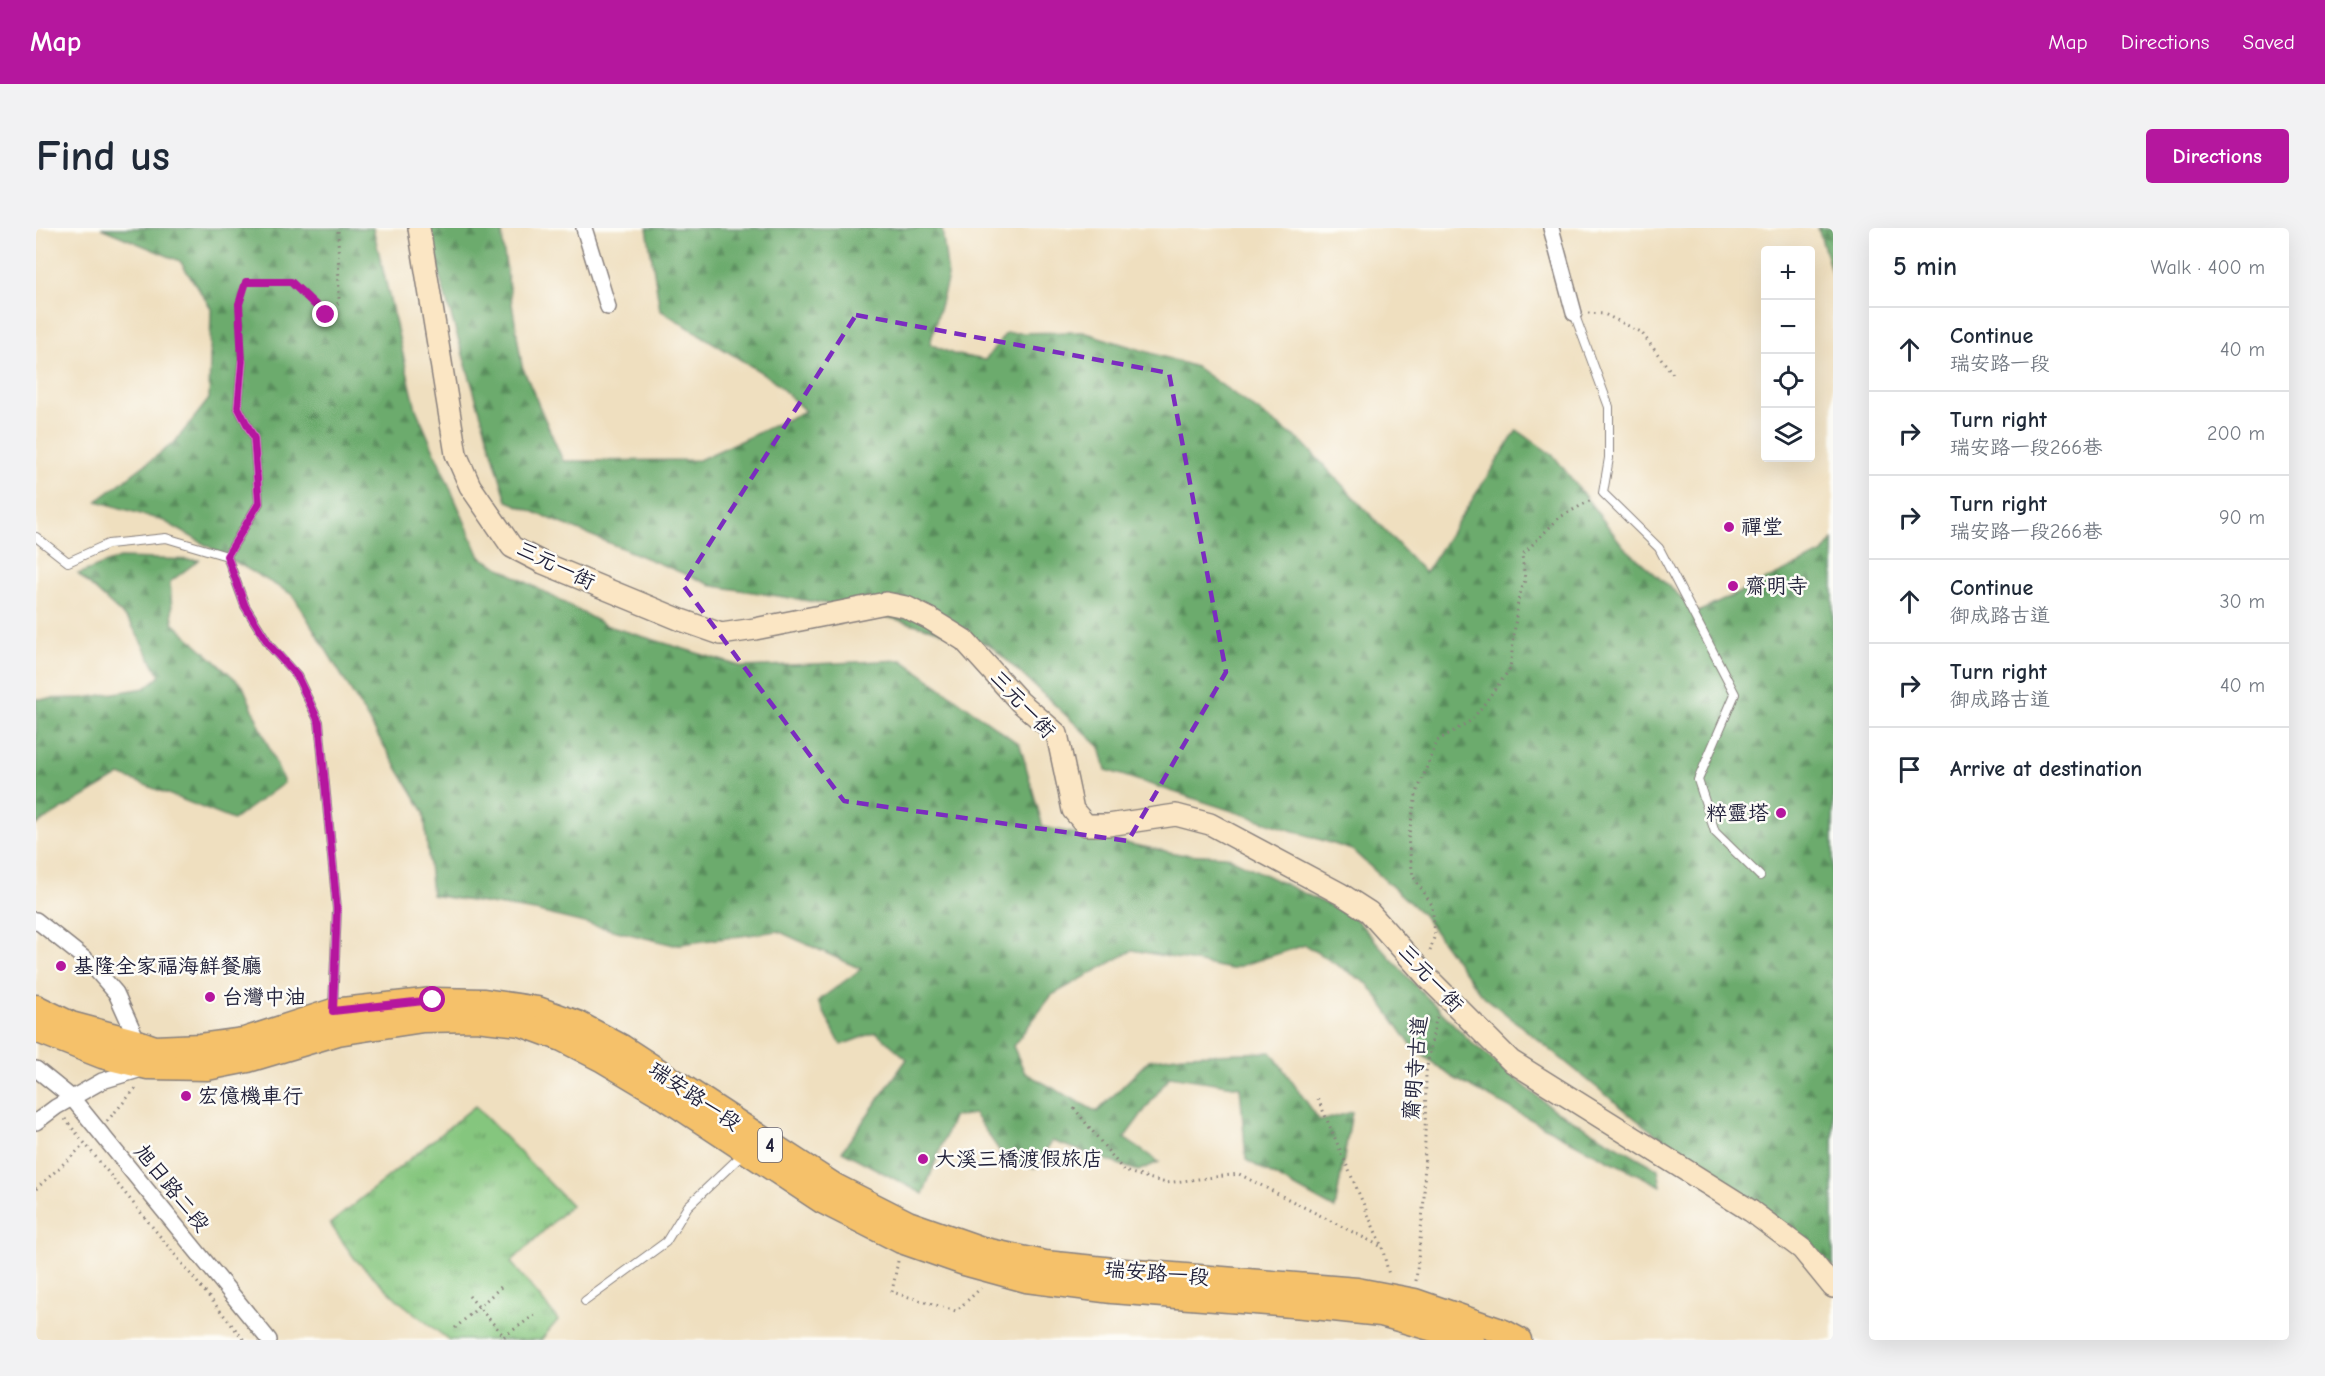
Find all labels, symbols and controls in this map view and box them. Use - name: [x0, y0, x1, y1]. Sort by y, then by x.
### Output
- text: Map: [30, 26, 81, 58]
- text: Map: [2048, 30, 2088, 54]
- text: Directions: [2121, 30, 2210, 54]
- text: Saved: [2243, 30, 2295, 54]
- button: Directions: [2146, 129, 2289, 183]
- text: Find us: [36, 132, 170, 181]
- map controls: [1761, 246, 1815, 462]
- button: +: [1761, 246, 1815, 300]
- text: 5 min: [1893, 252, 1957, 282]
- text: Walk · 400 m: [2151, 256, 2265, 279]
- button: −: [1761, 300, 1815, 354]
- route end: [312, 301, 338, 327]
- text: Continue: [1950, 323, 2033, 349]
- icon: ahead: [1893, 333, 1926, 366]
- text: 40 m: [2220, 338, 2265, 361]
- text: 瑞安路一段: [1950, 352, 2050, 375]
- button: locate: [1761, 354, 1815, 408]
- text: Turn right: [1950, 407, 2047, 433]
- button: layers: [1761, 408, 1815, 462]
- icon: right: [1893, 417, 1926, 450]
- text: 200 m: [2207, 422, 2265, 445]
- text: 瑞安路一段266巷: [1950, 436, 2102, 459]
- text: Turn right: [1950, 491, 2047, 517]
- icon: right: [1893, 501, 1926, 534]
- text: 90 m: [2219, 506, 2265, 529]
- place label: 禪堂: [1741, 515, 1783, 539]
- marker: 禪堂: [1722, 520, 1736, 534]
- text: 瑞安路一段266巷: [1950, 520, 2102, 543]
- street label: 三元一街: [513, 536, 599, 594]
- place label: 齋明寺: [1745, 574, 1808, 598]
- text: Continue: [1950, 575, 2033, 601]
- marker: 齋明寺: [1726, 579, 1740, 593]
- icon: ahead: [1893, 585, 1926, 618]
- text: 30 m: [2219, 590, 2265, 613]
- text: 御成路古道: [1950, 604, 2050, 627]
- text: Turn right: [1950, 659, 2047, 685]
- street label: 三元一街: [986, 665, 1060, 743]
- icon: right: [1893, 669, 1926, 702]
- text: 40 m: [2220, 674, 2265, 697]
- text: 御成路古道: [1950, 688, 2050, 711]
- icon: arrive: [1893, 753, 1926, 786]
- text: Arrive at destination: [1950, 756, 2142, 782]
- place label: 粹靈塔: [1706, 801, 1769, 825]
- marker: 粹靈塔: [1774, 806, 1788, 820]
- street label: 三元一街: [1394, 939, 1468, 1017]
- place label: 基隆全家福海鮮餐廳: [73, 954, 262, 978]
- marker: 基隆全家福海鮮餐廳: [54, 959, 68, 973]
- place label: 台灣中油: [222, 985, 306, 1009]
- route start: [419, 986, 445, 1012]
- marker: 台灣中油: [203, 990, 217, 1004]
- street label: 齋明寺古道: [1398, 1015, 1432, 1121]
- street label: 瑞安路一段: [645, 1057, 745, 1135]
- place label: 宏億機車行: [198, 1084, 303, 1108]
- marker: 宏億機車行: [179, 1089, 193, 1103]
- road number: 4: [758, 1128, 782, 1162]
- street label: 旭日路二段: [130, 1140, 214, 1236]
- place label: 大溪三橋渡假旅店: [935, 1147, 1103, 1171]
- marker: 大溪三橋渡假旅店: [916, 1152, 930, 1166]
- street label: 瑞安路一段: [1104, 1256, 1210, 1290]

